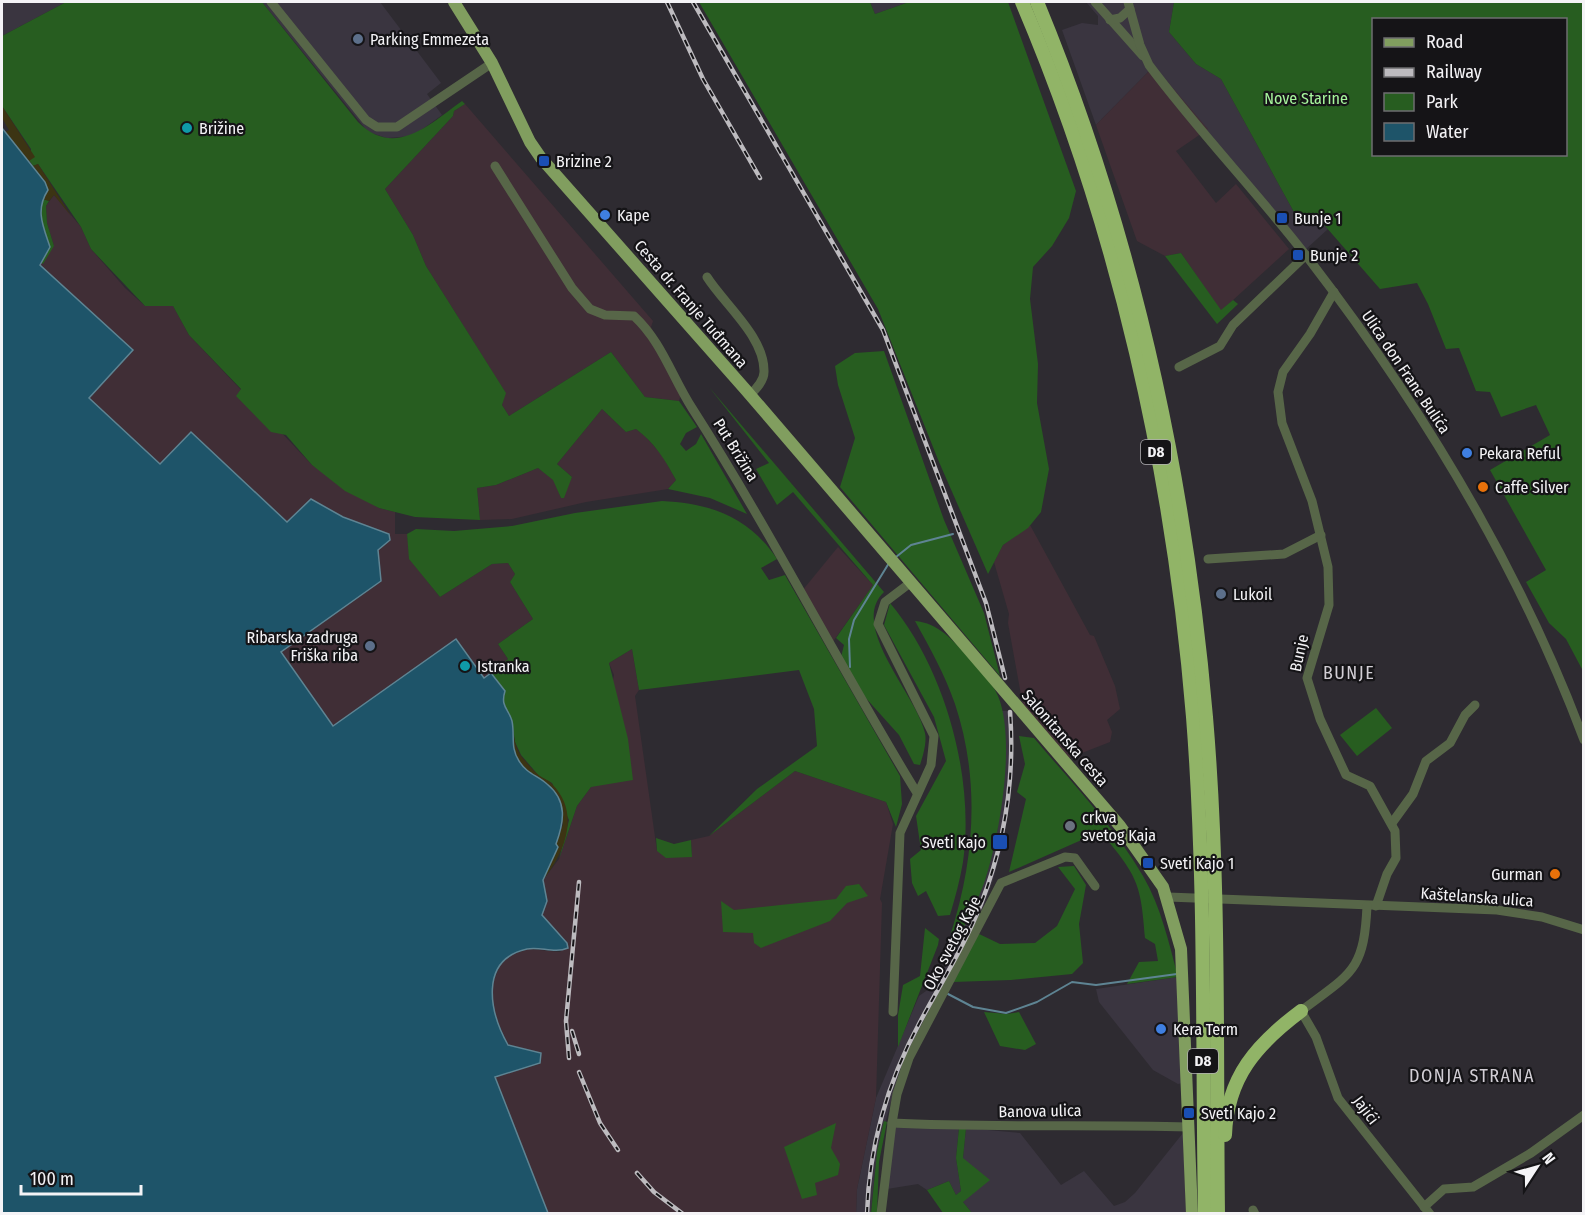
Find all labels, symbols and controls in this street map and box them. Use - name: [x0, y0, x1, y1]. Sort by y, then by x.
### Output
- legend: [1372, 18, 1567, 156]
- place label: Parking Emmezeta: [370, 30, 489, 49]
- text: Road: [1426, 31, 1463, 53]
- marker: Parking Emmezeta: [351, 32, 365, 46]
- text: Railway: [1426, 61, 1482, 83]
- park label: Nove Starine: [1264, 89, 1348, 108]
- text: Park: [1426, 91, 1459, 113]
- place label: Brižine: [199, 119, 244, 138]
- marker: Brižine: [180, 121, 194, 135]
- text: Water: [1426, 121, 1469, 143]
- place label: Brizine 2: [556, 152, 612, 171]
- marker: Brizine 2: [537, 154, 551, 168]
- place label: Kape: [617, 206, 650, 225]
- marker: Kape: [598, 208, 612, 222]
- place label: Bunje 1: [1294, 209, 1342, 228]
- marker: Bunje 1: [1275, 211, 1289, 225]
- street label: Cesta dr. Franje Tuđmana: [630, 236, 752, 372]
- place label: Bunje 2: [1310, 246, 1358, 265]
- marker: Bunje 2: [1291, 248, 1305, 262]
- street label: Ulica don Frane Bulića: [1358, 307, 1454, 437]
- street label: Put Brižina: [709, 415, 763, 485]
- road number: D8: [1141, 440, 1171, 464]
- place label: Pekara Reful: [1479, 444, 1560, 463]
- marker: Pekara Reful: [1460, 446, 1474, 460]
- place label: Caffe Silver: [1495, 478, 1569, 497]
- marker: Caffe Silver: [1476, 480, 1490, 494]
- place label: Lukoil: [1233, 585, 1272, 604]
- marker: Lukoil: [1214, 587, 1228, 601]
- place label: Ribarska zadruga Friška riba: [246, 628, 358, 665]
- street label: Bunje: [1286, 633, 1312, 673]
- marker: Ribarska zadruga Friška riba: [363, 639, 377, 653]
- place label: Istranka: [477, 657, 530, 676]
- marker: Istranka: [458, 659, 472, 673]
- district label: BUNJE: [1323, 662, 1375, 684]
- street label: Salonitanska cesta: [1018, 686, 1112, 790]
- place label: crkva svetog Kaja: [1082, 808, 1156, 845]
- marker: crkva svetog Kaja: [1063, 819, 1077, 833]
- place label: Sveti Kajo: [922, 833, 986, 852]
- marker: Sveti Kajo: [991, 833, 1009, 851]
- place label: Sveti Kajo 1: [1160, 854, 1234, 873]
- marker: Sveti Kajo 1: [1141, 856, 1155, 870]
- place label: Gurman: [1491, 865, 1543, 884]
- marker: Gurman: [1548, 867, 1562, 881]
- street label: Kaštelanska ulica: [1420, 884, 1534, 910]
- street label: Oko svetog Kaje: [919, 893, 985, 993]
- place label: Kera Term: [1173, 1020, 1238, 1039]
- marker: Kera Term: [1154, 1022, 1168, 1036]
- road number: D8: [1188, 1049, 1218, 1073]
- district label: DONJA STRANA: [1409, 1065, 1535, 1087]
- street label: Jajići: [1349, 1092, 1383, 1128]
- street label: Banova ulica: [998, 1101, 1082, 1121]
- place label: Sveti Kajo 2: [1201, 1104, 1276, 1123]
- marker: Sveti Kajo 2: [1182, 1106, 1196, 1120]
- north arrow: [1507, 1137, 1567, 1197]
- text: N: [1538, 1149, 1559, 1168]
- scale bar: [21, 1158, 141, 1196]
- text: 100 m: [30, 1168, 74, 1190]

